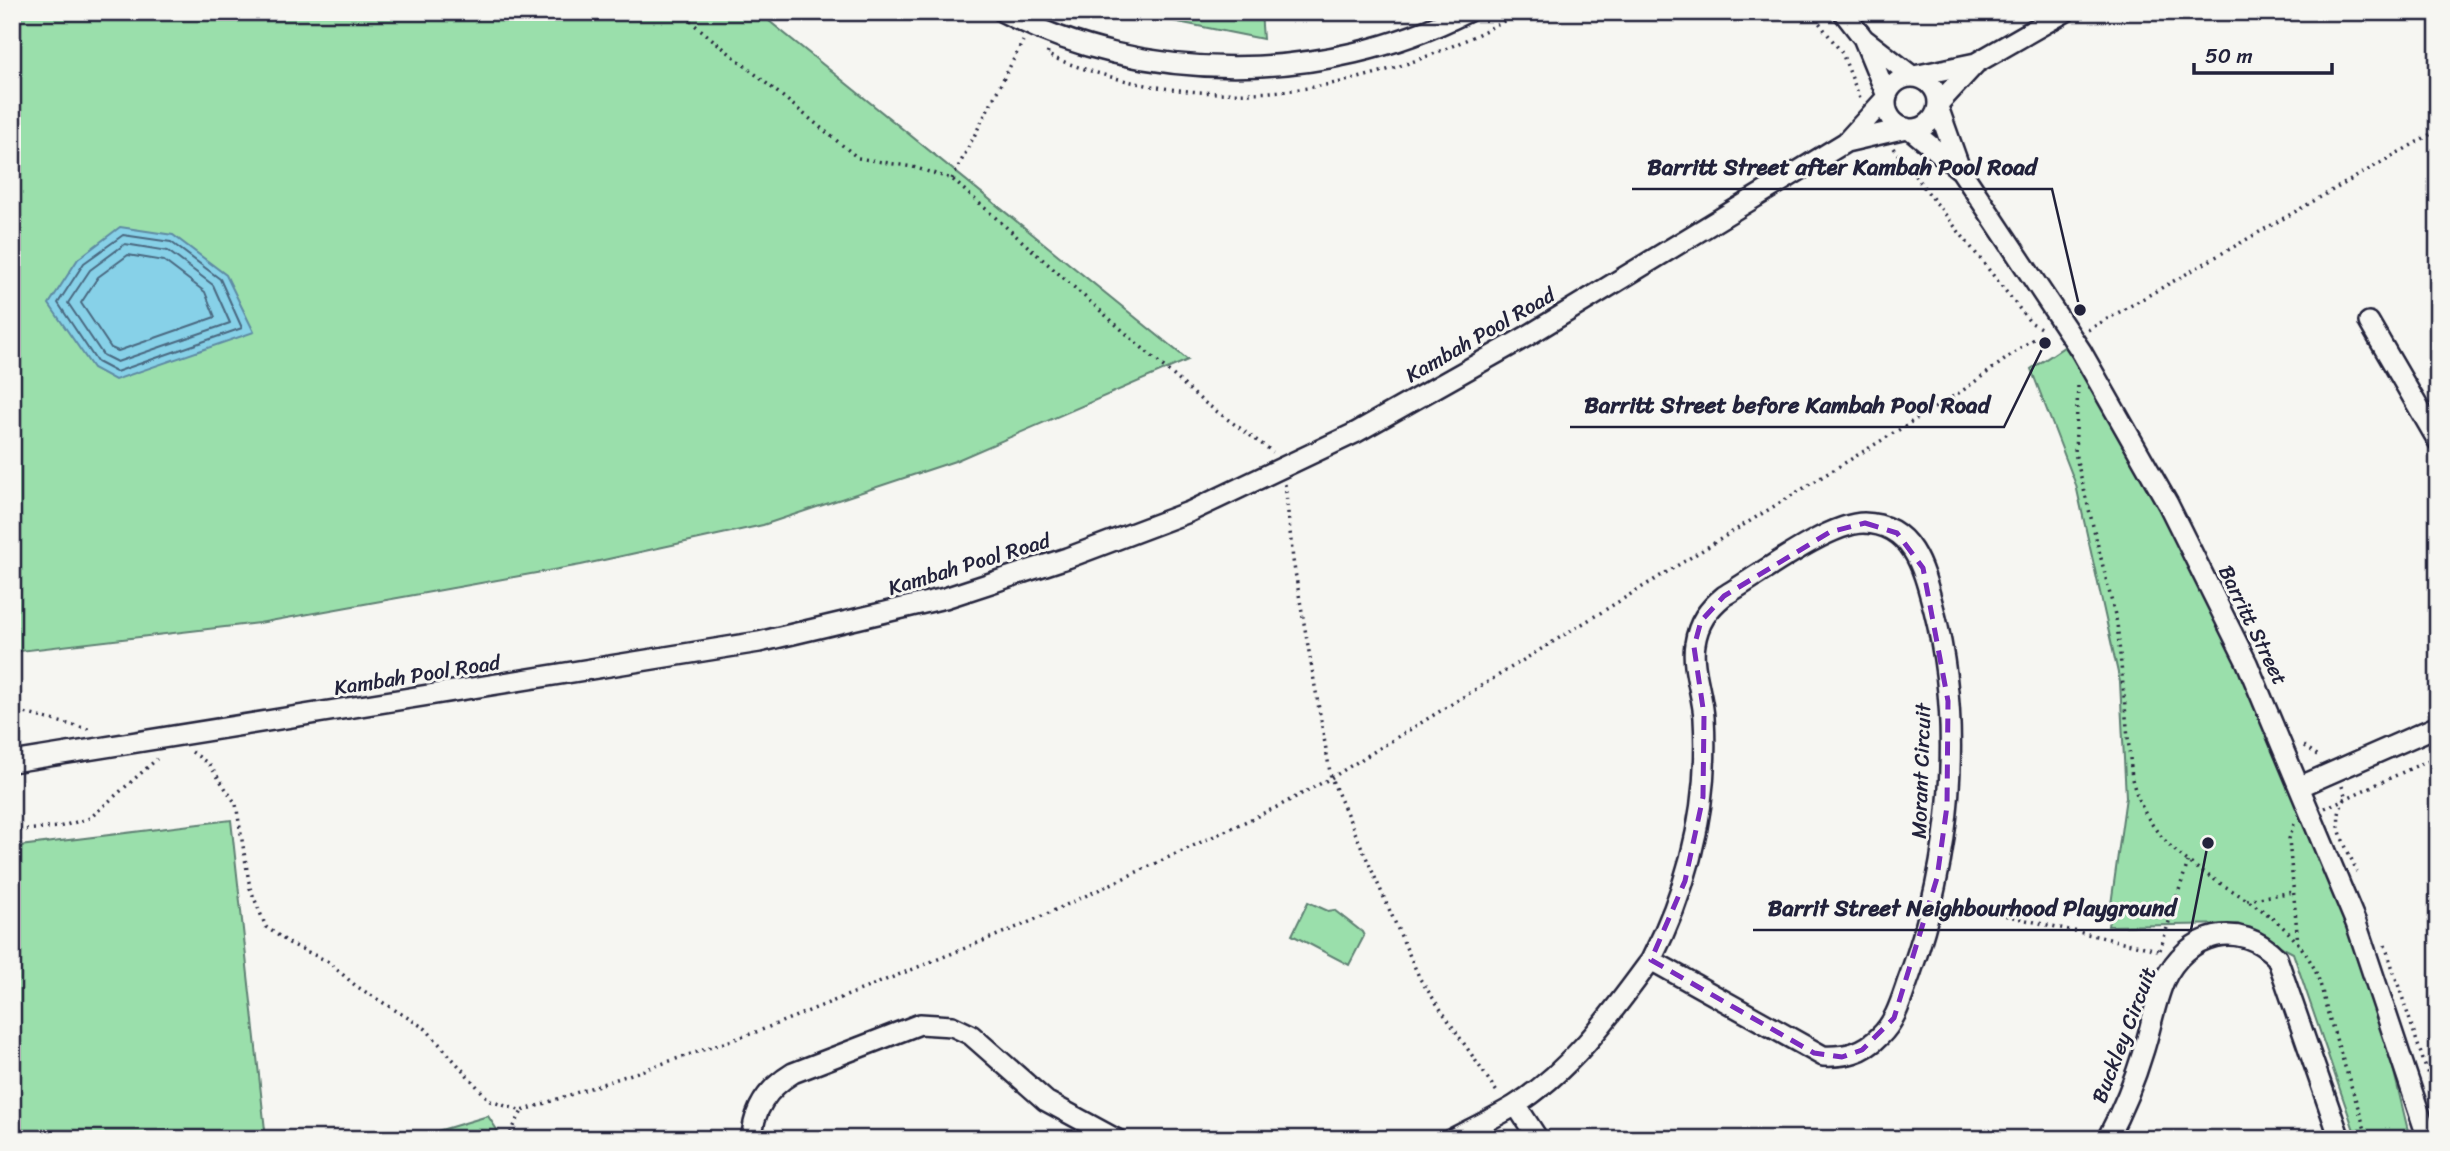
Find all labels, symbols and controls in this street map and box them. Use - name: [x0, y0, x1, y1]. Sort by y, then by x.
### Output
- scale bar: [2194, 32, 2333, 76]
- text: 50 m: [2205, 37, 2253, 75]
- callout: Barritt Street after Kambah Pool Road: [1632, 145, 2052, 189]
- text: Barritt Street after Kambah Pool Road: [1647, 147, 2039, 188]
- street label: Kambah Pool Road: [1398, 276, 1564, 393]
- callout: Barritt Street before Kambah Pool Road: [1570, 383, 2004, 427]
- text: Barritt Street before Kambah Pool Road: [1584, 385, 1992, 426]
- street label: Kambah Pool Road: [883, 521, 1057, 607]
- street label: Barritt Street: [2207, 558, 2299, 692]
- street label: Kambah Pool Road: [331, 643, 505, 707]
- street label: Morant Circuit: [1900, 701, 1942, 839]
- callout: Barrit Street Neighbourhood Playground: [1753, 886, 2191, 930]
- text: Barrit Street Neighbourhood Playground: [1768, 888, 2178, 929]
- street label: Buckley Circuit: [2081, 961, 2167, 1109]

